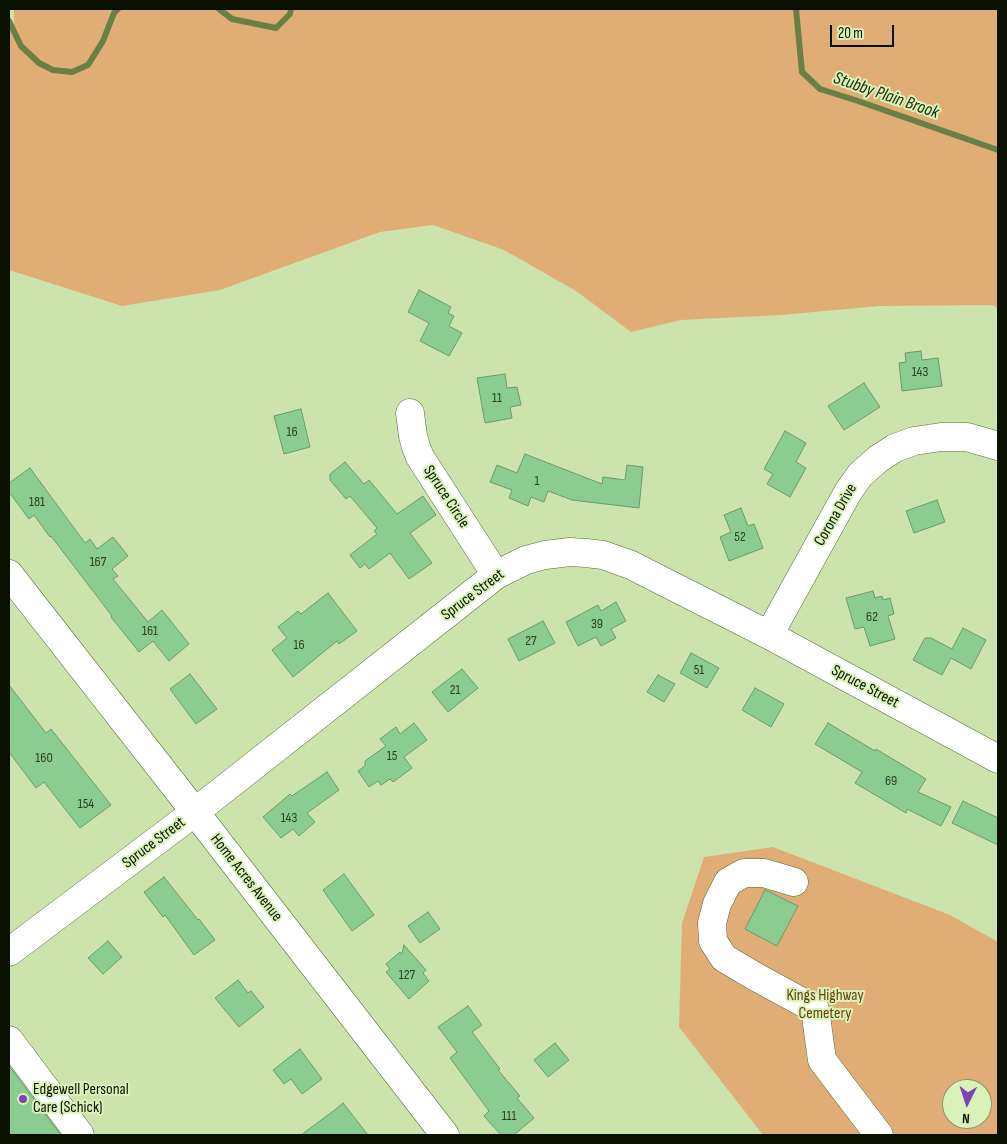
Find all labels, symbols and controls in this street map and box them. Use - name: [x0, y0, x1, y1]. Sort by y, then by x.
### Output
- scale bar: [832, 15, 896, 47]
- text: 20 m: [838, 24, 863, 43]
- water label: Stubby Plain Brook: [830, 68, 942, 124]
- house number: 143: [912, 364, 928, 380]
- house number: 11: [492, 390, 502, 406]
- house number: 16: [286, 424, 298, 440]
- street label: Spruce Circle: [419, 462, 473, 532]
- house number: 1: [535, 473, 539, 489]
- street label: Corona Drive: [811, 480, 861, 550]
- house number: 181: [29, 494, 45, 510]
- house number: 52: [734, 529, 746, 545]
- house number: 167: [90, 554, 106, 570]
- street label: Spruce Street: [438, 565, 508, 625]
- house number: 62: [866, 609, 878, 625]
- house number: 39: [591, 616, 603, 632]
- house number: 161: [142, 623, 158, 639]
- house number: 27: [525, 633, 537, 649]
- house number: 16: [293, 637, 305, 653]
- street label: Spruce Street: [828, 661, 902, 713]
- house number: 51: [694, 662, 704, 678]
- house number: 21: [450, 682, 460, 698]
- house number: 15: [387, 748, 397, 764]
- house number: 160: [35, 750, 53, 766]
- house number: 69: [885, 773, 897, 789]
- house number: 154: [78, 796, 94, 812]
- house number: 143: [281, 810, 297, 826]
- street label: Spruce Street: [119, 813, 189, 873]
- street label: Home Acres Avenue: [206, 831, 286, 925]
- house number: 127: [399, 967, 415, 983]
- park label: Kings Highway Cemetery: [786, 986, 864, 1024]
- north arrow: [942, 1079, 992, 1129]
- place label: Edgewell Personal Care (Schick): [33, 1080, 129, 1118]
- marker: Edgewell Personal Care (Schick): [17, 1093, 29, 1105]
- house number: 111: [502, 1108, 516, 1124]
- text: N: [962, 1110, 970, 1127]

